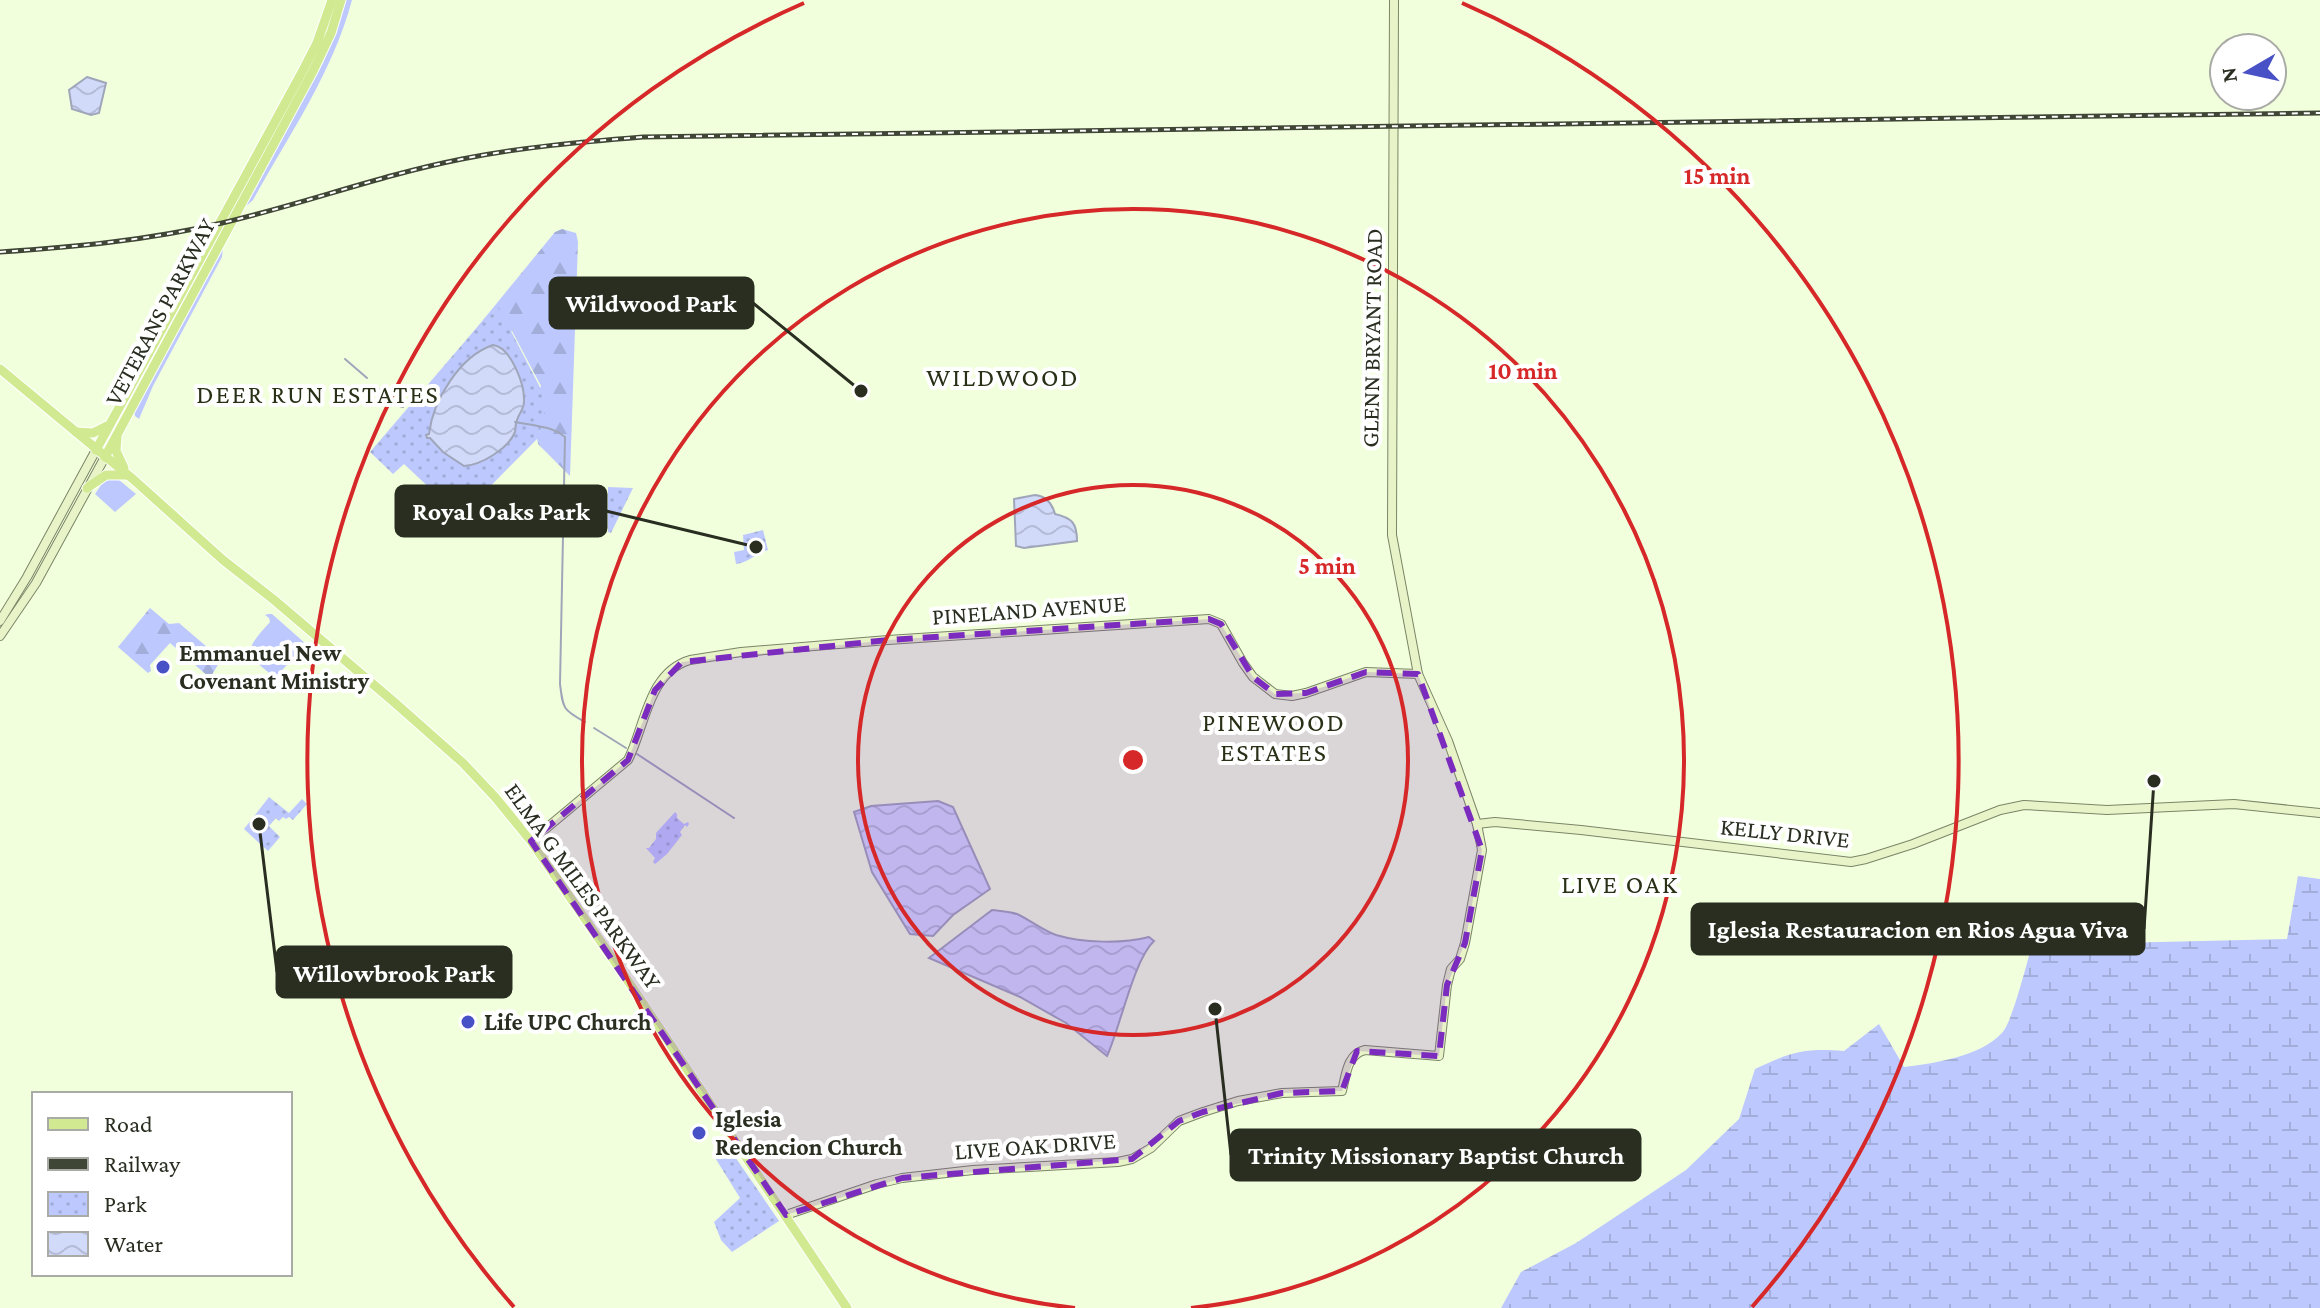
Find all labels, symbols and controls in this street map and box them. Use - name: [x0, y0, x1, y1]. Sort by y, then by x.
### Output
- north arrow: [2208, 32, 2288, 112]
- text: N: [2215, 66, 2242, 84]
- text: 15 min: [1684, 162, 1750, 189]
- street label: VETERANS PARKWAY: [99, 213, 220, 410]
- street label: GLENN BRYANT ROAD: [1356, 228, 1387, 448]
- callout: Wildwood Park: [550, 278, 753, 328]
- text: Wildwood Park: [564, 289, 737, 318]
- text: 10 min: [1488, 357, 1558, 384]
- district label: WILDWOOD: [926, 363, 1080, 392]
- district label: DEER RUN ESTATES: [196, 380, 440, 409]
- callout: Royal Oaks Park: [396, 486, 606, 536]
- text: Royal Oaks Park: [412, 497, 591, 526]
- text: 5 min: [1298, 552, 1356, 579]
- street label: PINELAND AVENUE: [931, 589, 1127, 630]
- place label: Emmanuel New Covenant Ministry: [179, 639, 370, 694]
- marker: Emmanuel New Covenant Ministry: [154, 658, 172, 676]
- district label: PINEWOOD ESTATES: [1202, 708, 1346, 767]
- centre of rings: [1119, 746, 1147, 774]
- street label: ELMA G MILES PARKWAY: [500, 777, 667, 994]
- street label: KELLY DRIVE: [1719, 812, 1851, 853]
- district label: LIVE OAK: [1561, 870, 1679, 899]
- callout: Iglesia Restauracion en Rios Agua Viva: [1692, 904, 2144, 954]
- text: Iglesia Restauracion en Rios Agua Viva: [1708, 915, 2129, 944]
- callout: Willowbrook Park: [277, 947, 511, 997]
- text: Willowbrook Park: [292, 959, 496, 988]
- place label: Life UPC Church: [484, 1008, 652, 1035]
- marker: Life UPC Church: [459, 1013, 477, 1031]
- legend: [32, 1092, 292, 1276]
- place label: Iglesia Redencion Church: [715, 1105, 903, 1160]
- text: Road: [104, 1110, 153, 1137]
- marker: Iglesia Redencion Church: [690, 1124, 708, 1142]
- street label: LIVE OAK DRIVE: [953, 1126, 1117, 1165]
- callout: Trinity Missionary Baptist Church: [1231, 1130, 1640, 1180]
- text: Trinity Missionary Baptist Church: [1248, 1141, 1624, 1170]
- text: Railway: [104, 1150, 181, 1177]
- text: Park: [104, 1190, 147, 1217]
- text: Water: [104, 1230, 163, 1257]

